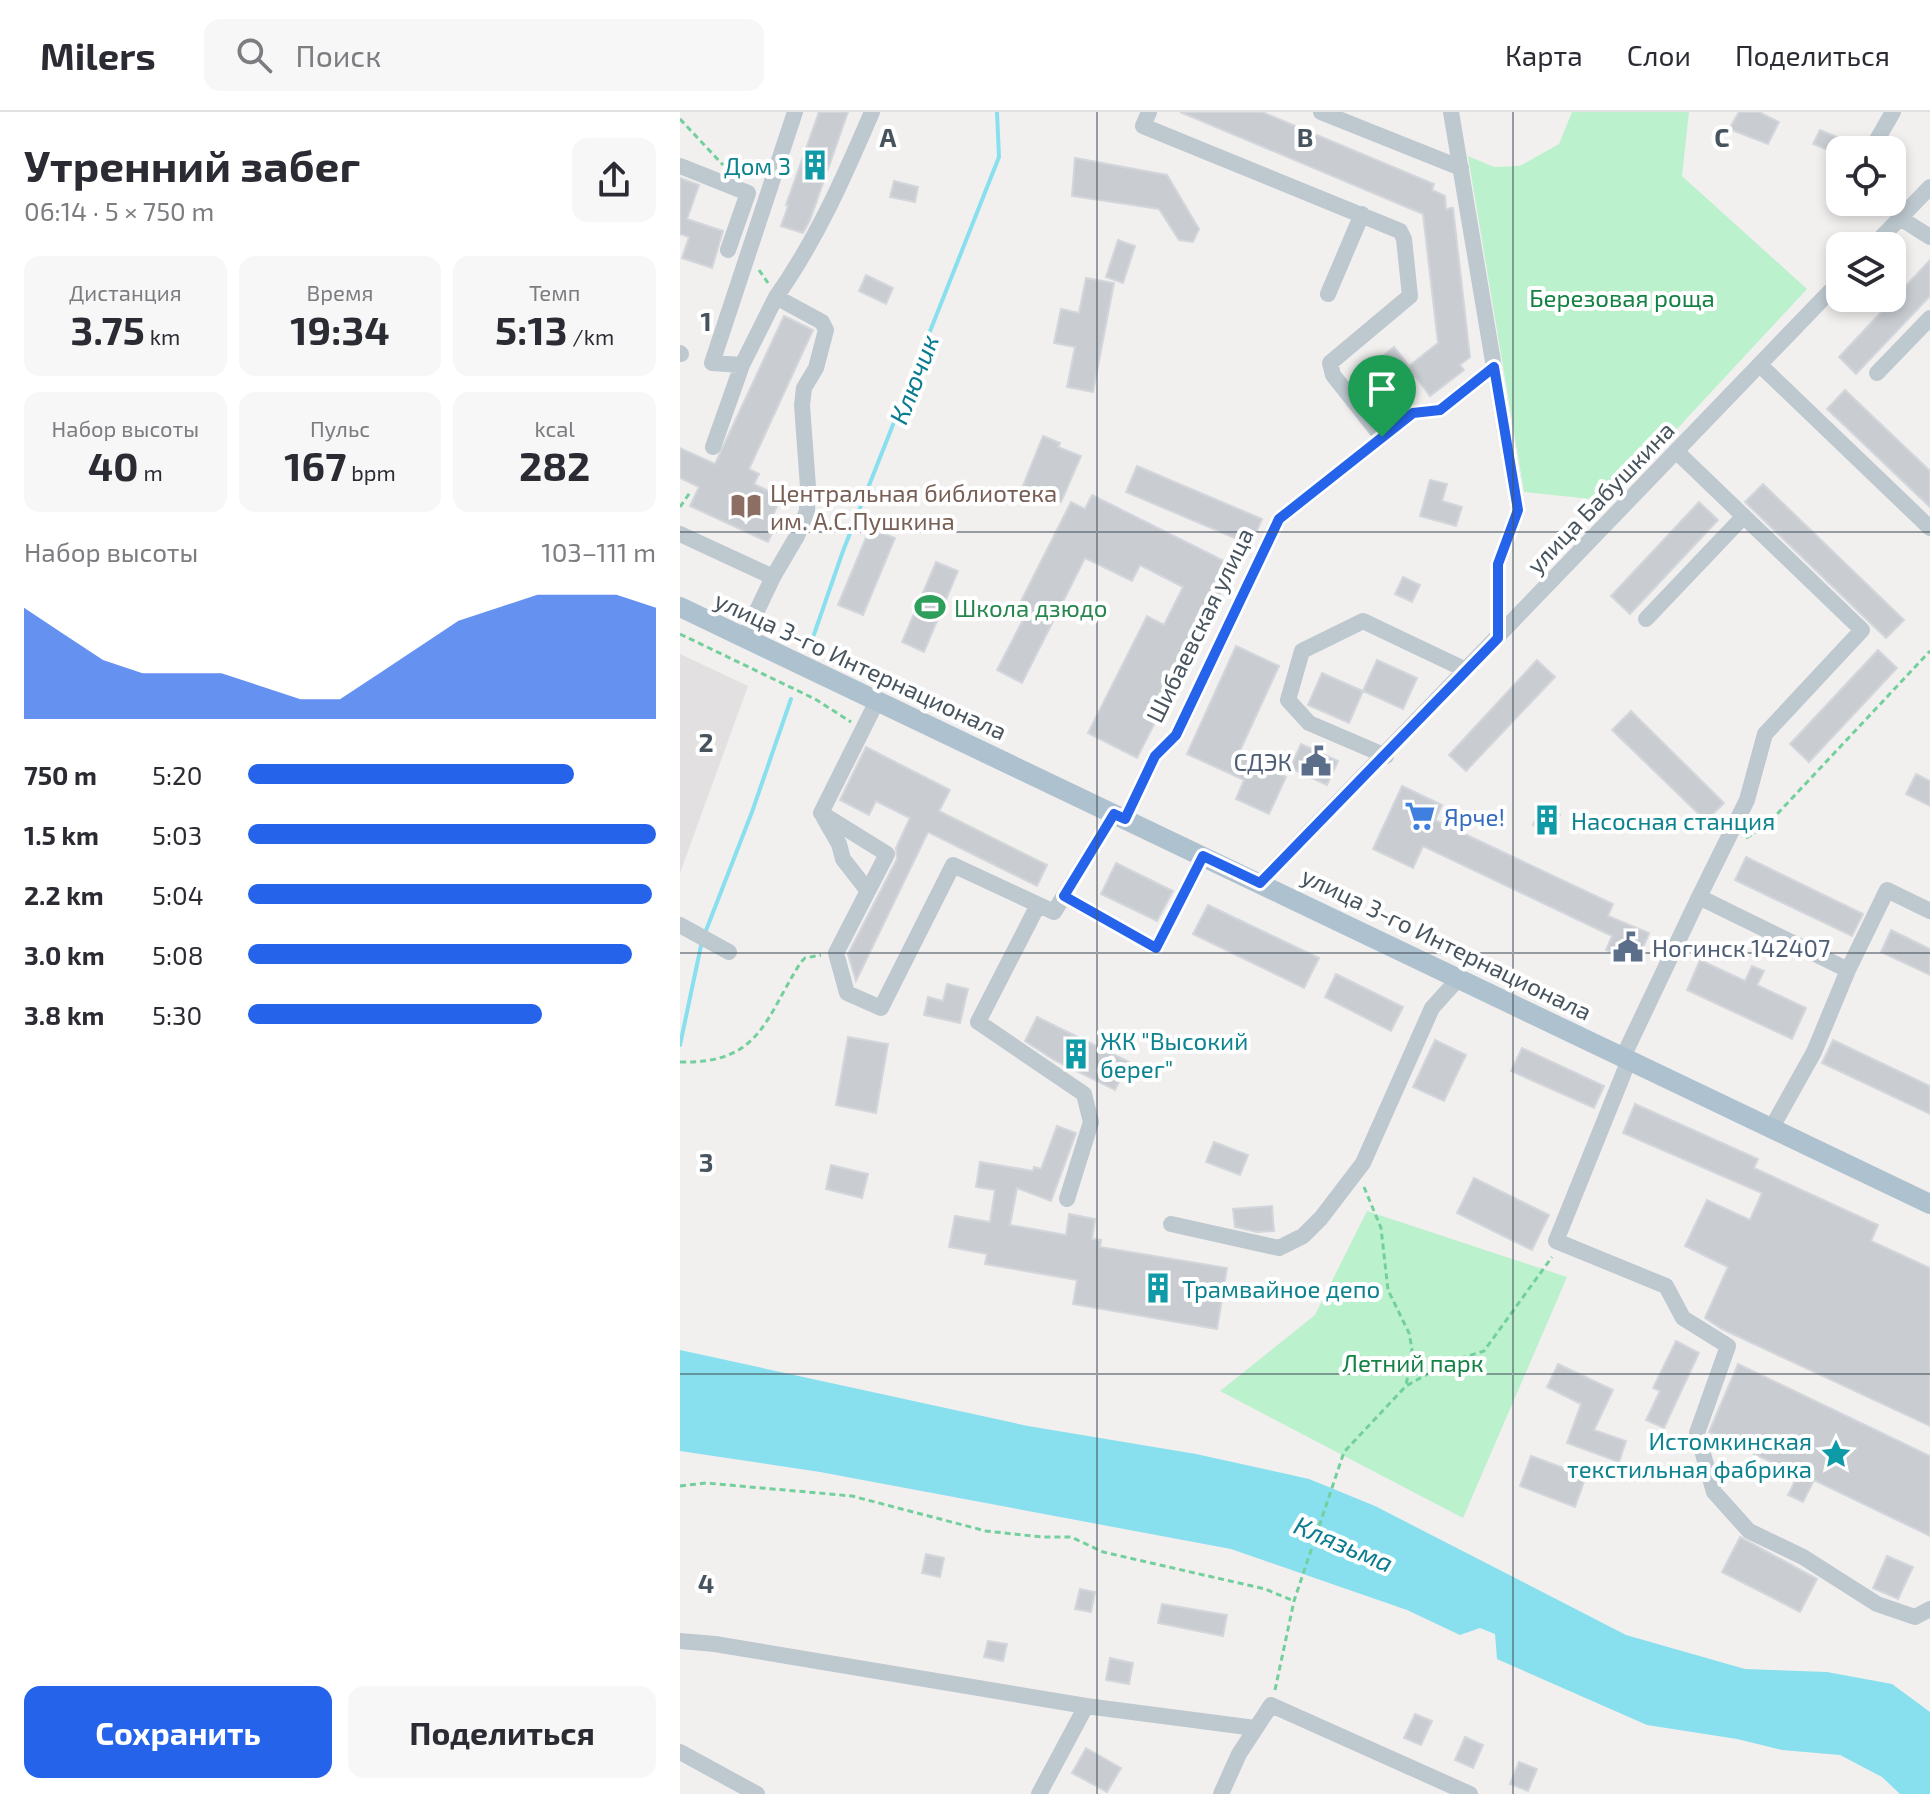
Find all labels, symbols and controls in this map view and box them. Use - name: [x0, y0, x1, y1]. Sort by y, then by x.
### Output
- search box: [204, 19, 764, 91]
- text: Milers: [40, 32, 156, 78]
- icon: search: [232, 33, 276, 77]
- text: Поиск: [296, 37, 381, 73]
- text: Карта: [1505, 38, 1583, 72]
- text: Слои: [1627, 38, 1691, 72]
- text: Поделиться: [1735, 38, 1890, 72]
- text: A: [880, 121, 897, 152]
- text: B: [1297, 121, 1313, 152]
- text: C: [1714, 121, 1730, 152]
- map controls: [1826, 136, 1906, 312]
- button: locate: [1826, 136, 1906, 216]
- text: Утренний забег: [24, 138, 360, 191]
- button: share: [572, 138, 656, 222]
- building icon: Дом 3: [798, 148, 832, 182]
- place label: Дом 3: [724, 151, 791, 180]
- text: 06:14 · 5 × 750 m: [24, 195, 214, 226]
- button: layers: [1826, 232, 1906, 312]
- text: Дистанция: [69, 279, 182, 305]
- text: Время: [307, 279, 373, 305]
- text: Темп: [529, 279, 580, 305]
- park label: Березовая роща: [1529, 283, 1715, 312]
- text: 3.75: [70, 305, 145, 353]
- text: 19:34: [290, 305, 390, 353]
- text: 5:13: [495, 305, 567, 353]
- text: 1: [700, 305, 712, 336]
- text: km: [145, 323, 180, 349]
- text: /km: [567, 323, 614, 349]
- water label: Ключик: [882, 330, 944, 428]
- pin: [1348, 355, 1416, 437]
- icon: arrive: [1360, 367, 1404, 411]
- text: Набор высоты: [52, 415, 199, 441]
- text: Пульс: [310, 415, 370, 441]
- text: kcal: [535, 415, 575, 441]
- street label: улица Бабушкина: [1520, 415, 1681, 580]
- text: 40: [88, 441, 139, 489]
- text: 167: [284, 441, 346, 489]
- text: 282: [519, 441, 590, 489]
- text: m: [139, 459, 163, 485]
- text: bpm: [346, 459, 396, 485]
- place label: Центральная библиотека им. А.С.Пушкина: [770, 478, 1057, 536]
- library icon: Центральная библиотека им. А.С.Пушкина: [729, 489, 763, 523]
- street label: Шибаевская улица: [1139, 523, 1260, 728]
- text: Набор высоты: [24, 536, 198, 567]
- text: 103–111 m: [541, 536, 656, 567]
- street label: улица 3-го Интернационала: [710, 585, 1012, 746]
- sports icon: Школа дзюдо: [913, 590, 947, 624]
- place label: Школа дзюдо: [954, 593, 1107, 622]
- text: 2: [698, 726, 714, 757]
- public building icon: СДЭК: [1299, 744, 1333, 778]
- place label: СДЭК: [1233, 747, 1292, 776]
- text: 750 m: [24, 759, 97, 790]
- text: 5:20: [152, 759, 202, 790]
- supermarket icon: Ярче!: [1403, 799, 1437, 833]
- place label: Ярче!: [1444, 802, 1505, 831]
- building icon: Насосная станция: [1530, 803, 1564, 837]
- place label: Насосная станция: [1571, 806, 1775, 835]
- text: 1.5 km: [24, 819, 99, 850]
- text: 5:03: [152, 819, 202, 850]
- street label: улица 3-го Интернационала: [1297, 860, 1597, 1027]
- text: 2.2 km: [24, 879, 104, 910]
- text: 5:04: [152, 879, 204, 910]
- public building icon: Ногинск 142407: [1611, 930, 1645, 964]
- place label: Ногинск 142407: [1652, 933, 1830, 962]
- text: 3.0 km: [24, 939, 105, 970]
- text: 5:08: [152, 939, 204, 970]
- text: 3.8 km: [24, 999, 104, 1030]
- text: 5:30: [152, 999, 202, 1030]
- place label: ЖК "Высокий берег": [1100, 1026, 1248, 1083]
- building icon: ЖК "Высокий берег": [1059, 1037, 1093, 1071]
- text: 3: [699, 1146, 713, 1177]
- building icon: Трамвайное депо: [1141, 1271, 1175, 1305]
- place label: Трамвайное депо: [1182, 1274, 1380, 1303]
- park label: Летний парк: [1342, 1348, 1484, 1377]
- place label: Истомкинская текстильная фабрика: [1567, 1426, 1812, 1483]
- place icon: Истомкинская текстильная фабрика: [1819, 1437, 1853, 1471]
- water label: Клязьма: [1290, 1508, 1398, 1578]
- text: 4: [698, 1567, 714, 1598]
- button: Сохранить: [24, 1686, 332, 1778]
- button: Поделиться: [348, 1686, 656, 1778]

